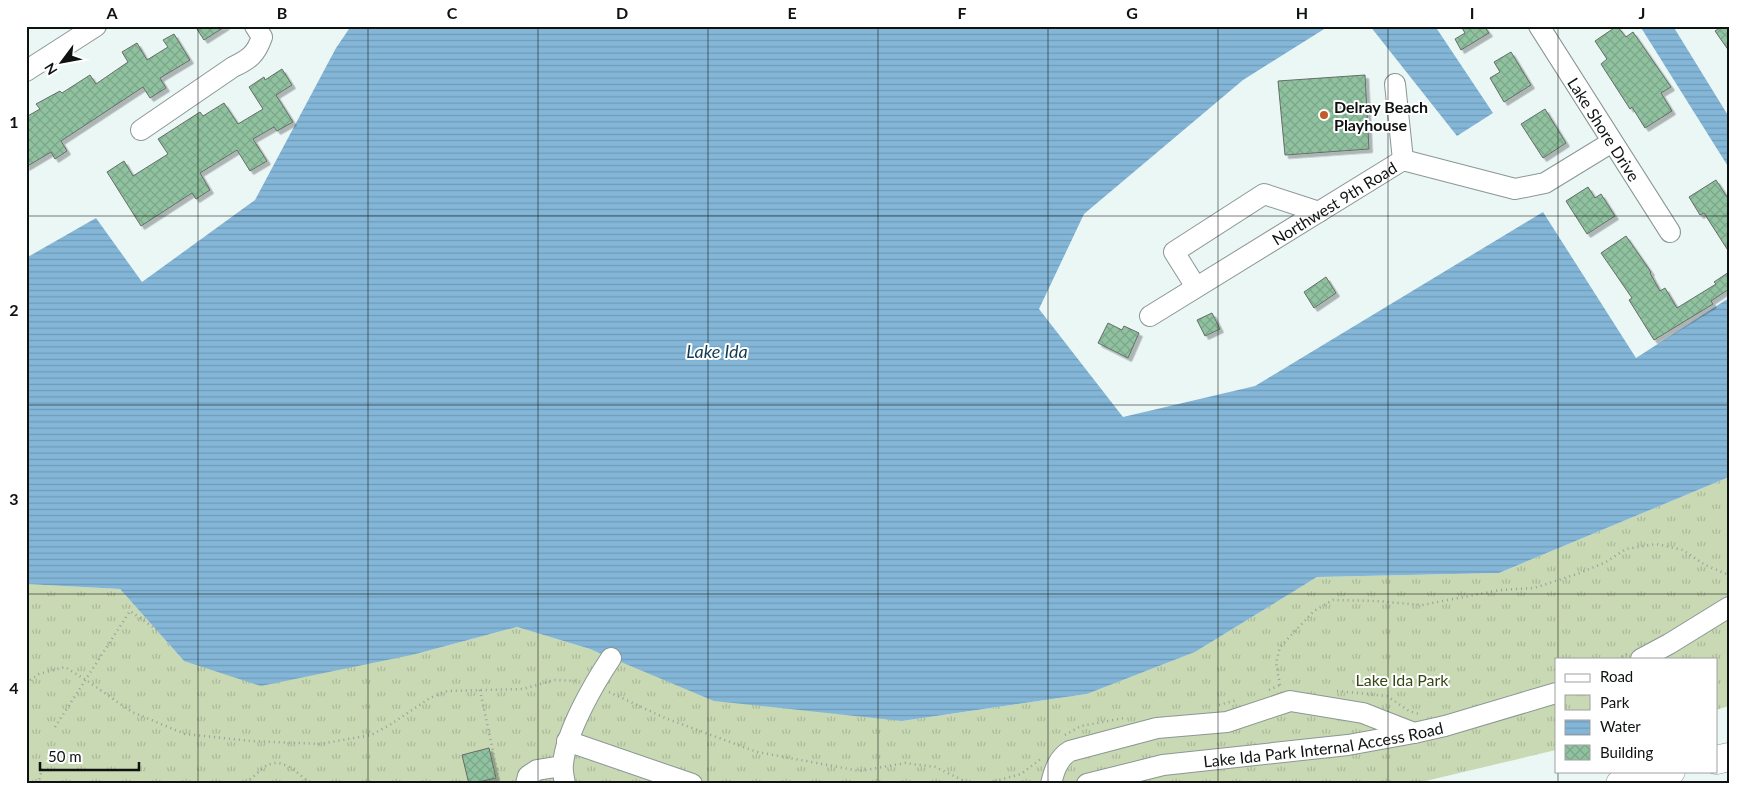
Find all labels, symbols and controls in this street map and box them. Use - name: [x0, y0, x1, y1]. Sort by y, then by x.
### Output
- text: A: [105, 3, 118, 22]
- text: B: [277, 3, 287, 22]
- text: C: [447, 3, 458, 22]
- text: D: [616, 3, 628, 22]
- text: E: [787, 3, 797, 22]
- text: F: [957, 3, 967, 22]
- text: G: [1126, 3, 1138, 22]
- text: H: [1296, 3, 1308, 22]
- text: I: [1470, 3, 1474, 22]
- text: J: [1639, 3, 1645, 22]
- north arrow: [38, 38, 88, 88]
- text: N: [40, 60, 61, 78]
- street label: Lake Shore Drive: [1564, 74, 1644, 184]
- place label: Delray Beach Playhouse: [1334, 97, 1428, 134]
- marker: Delray Beach Playhouse: [1318, 109, 1330, 121]
- text: 1: [9, 112, 19, 131]
- street label: Northwest 9th Road: [1268, 157, 1400, 248]
- text: 2: [9, 300, 19, 319]
- water label: Lake Ida: [686, 340, 748, 362]
- text: 3: [9, 489, 19, 508]
- legend: [1555, 658, 1718, 772]
- text: Road: [1600, 667, 1633, 685]
- park label: Lake Ida Park: [1356, 670, 1449, 689]
- text: 4: [9, 678, 19, 697]
- text: Park: [1600, 693, 1630, 711]
- street label: Lake Ida Park Internal Access Road: [1202, 717, 1445, 770]
- text: Water: [1600, 717, 1641, 735]
- scale bar: [40, 740, 139, 772]
- text: Building: [1600, 743, 1653, 761]
- text: 50 m: [48, 747, 82, 765]

